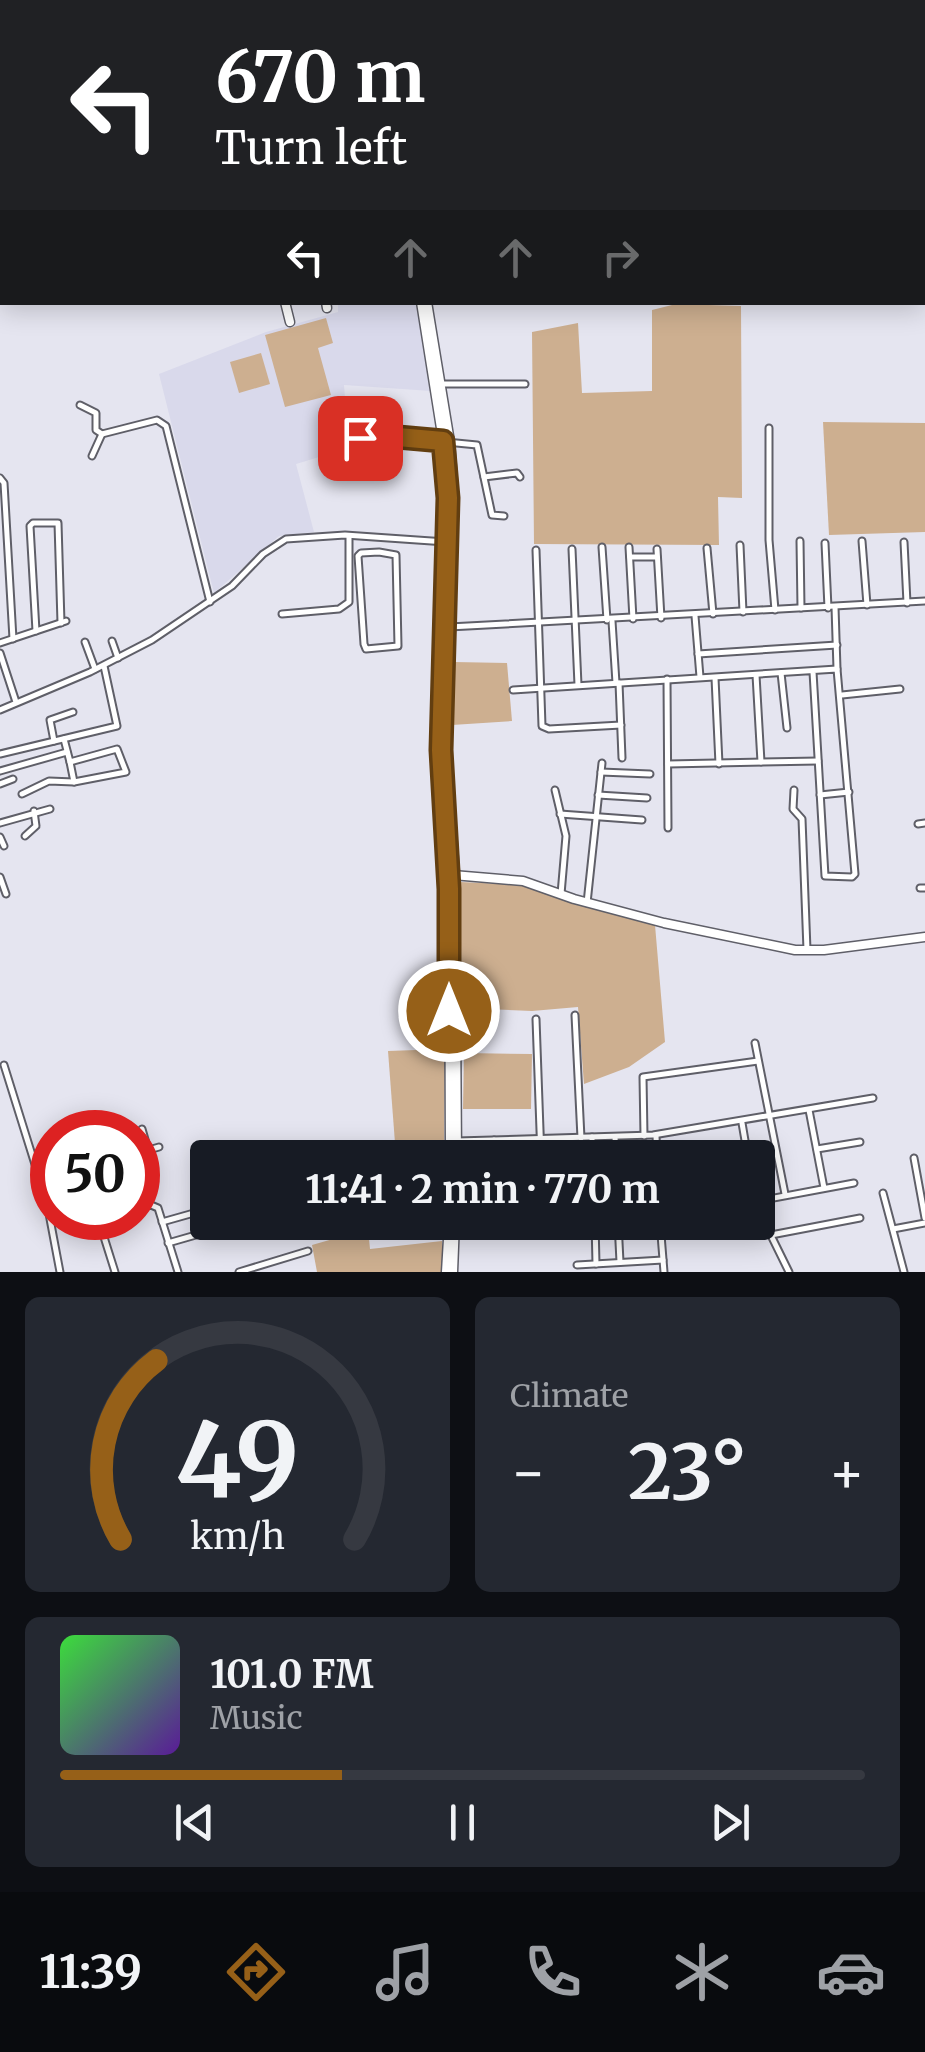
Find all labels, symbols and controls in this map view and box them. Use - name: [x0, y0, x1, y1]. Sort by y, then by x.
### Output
- text: 670 m: [215, 33, 425, 121]
- icon: left: [50, 40, 180, 170]
- text: Turn left: [215, 120, 407, 176]
- icon: left: [278, 230, 333, 285]
- icon: ahead: [383, 230, 438, 285]
- icon: ahead: [488, 230, 543, 285]
- icon: right: [593, 230, 648, 285]
- pin: [318, 396, 403, 481]
- icon: arrive: [333, 411, 388, 466]
- position arrow: [397, 959, 501, 1063]
- speed limit sign: 50: [30, 1110, 160, 1240]
- text: 11:41 · 2 min · 770 m: [305, 1166, 660, 1213]
- text: Climate: [510, 1376, 628, 1416]
- text: 49: [176, 1395, 299, 1525]
- text: 23°: [628, 1425, 747, 1519]
- text: −: [510, 1438, 547, 1507]
- text: +: [828, 1438, 865, 1507]
- text: km/h: [190, 1514, 285, 1559]
- text: 101.0 FM: [210, 1651, 373, 1698]
- text: Music: [210, 1698, 303, 1738]
- icon: previous: [167, 1795, 222, 1850]
- icon: pause: [435, 1795, 490, 1850]
- icon: next: [703, 1795, 758, 1850]
- icon: directions: [221, 1937, 291, 2007]
- icon: music: [370, 1937, 440, 2007]
- icon: phone: [518, 1937, 588, 2007]
- icon: climate: [667, 1937, 737, 2007]
- icon: car: [816, 1937, 886, 2007]
- text: 11:39: [39, 1944, 142, 2000]

